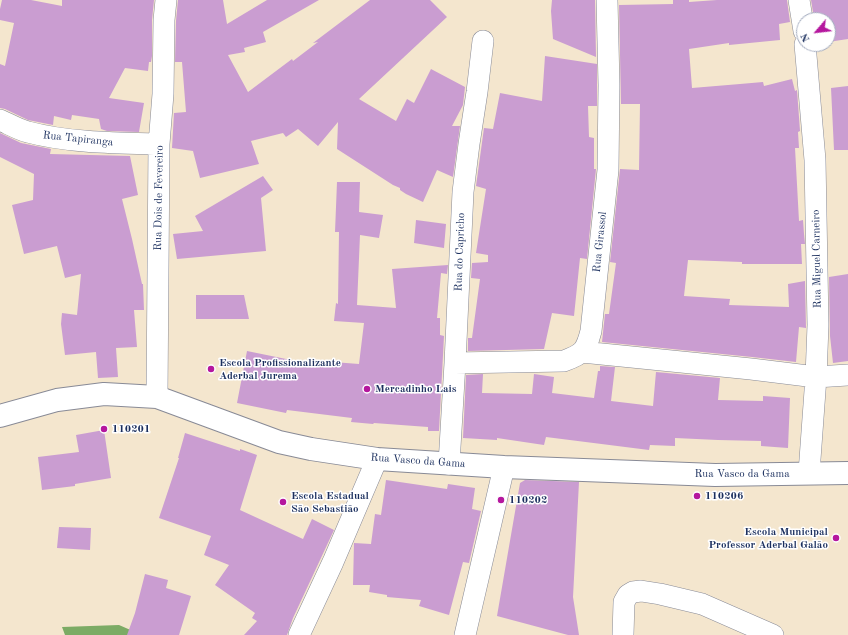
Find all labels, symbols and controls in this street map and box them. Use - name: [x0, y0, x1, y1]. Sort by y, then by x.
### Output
- north arrow: [796, 12, 836, 52]
- text: N: [799, 31, 813, 44]
- street label: Rua Tapiranga: [42, 129, 114, 149]
- street label: Rua Dois de Fevereiro: [151, 145, 167, 251]
- street label: Rua Miguel Carneiro: [810, 210, 824, 308]
- street label: Rua Girassol: [590, 211, 610, 273]
- street label: Rua do Capricho: [452, 212, 468, 292]
- place label: Escola Profissionalizante Aderbal Jurema: [219, 356, 341, 382]
- marker: Escola Profissionalizante Aderbal Jurema: [206, 364, 216, 374]
- place label: Mercadinho Lais: [375, 382, 457, 396]
- marker: Mercadinho Lais: [362, 384, 372, 394]
- place label: 110201: [112, 422, 150, 436]
- marker: 110201: [99, 424, 109, 434]
- street label: Rua Vasco da Gama: [370, 451, 466, 471]
- street label: Rua Vasco da Gama: [694, 467, 790, 481]
- place label: Escola Estadual São Sebastião: [291, 489, 369, 515]
- place label: 110206: [705, 489, 743, 503]
- marker: 110206: [692, 491, 702, 501]
- place label: 110202: [509, 493, 547, 507]
- marker: 110202: [496, 495, 506, 505]
- marker: Escola Estadual São Sebastião: [278, 497, 288, 507]
- place label: Escola Municipal Professor Aderbal Galão: [708, 525, 828, 551]
- marker: Escola Municipal Professor Aderbal Galão: [831, 533, 841, 543]

